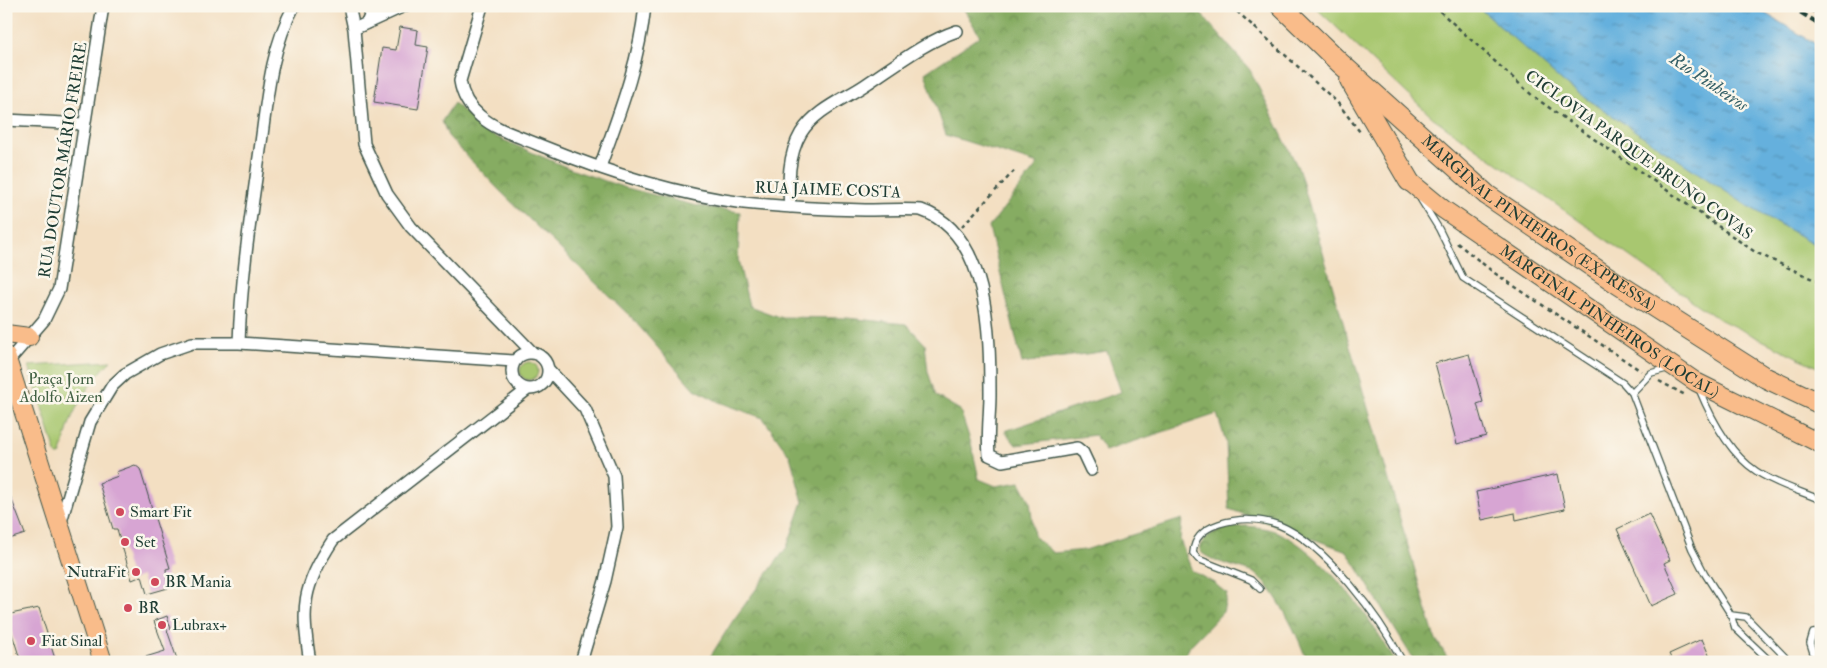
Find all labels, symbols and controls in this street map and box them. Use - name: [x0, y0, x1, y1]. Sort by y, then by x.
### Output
- street label: RUA DOUTOR MÁRIO FREIRE: [33, 40, 92, 279]
- water label: Rio Pinheiros: [1665, 47, 1753, 117]
- street label: CICLOVIA PARQUE BRUNO COVAS: [1521, 66, 1757, 244]
- street label: MARGINAL PINHEIROS (EXPRESSA): [1417, 131, 1660, 316]
- street label: RUA JAIME COSTA: [755, 177, 901, 204]
- street label: MARGINAL PINHEIROS (LOCAL): [1496, 241, 1723, 402]
- park label: Praça Jorn Adolfo Aizen: [18, 369, 103, 407]
- place label: Smart Fit: [130, 502, 192, 522]
- marker: Smart Fit: [114, 506, 126, 518]
- place label: Set: [135, 532, 156, 552]
- marker: Set: [119, 536, 131, 548]
- place label: NutraFit: [67, 562, 126, 582]
- marker: NutraFit: [130, 566, 142, 578]
- place label: BR Mania: [165, 572, 232, 592]
- marker: BR Mania: [149, 576, 161, 588]
- place label: BR: [138, 598, 160, 618]
- marker: BR: [122, 602, 134, 614]
- place label: Lubrax+: [172, 615, 227, 635]
- marker: Lubrax+: [156, 619, 168, 631]
- place label: Fiat Sinal: [41, 631, 102, 651]
- marker: Fiat Sinal: [25, 635, 37, 647]

